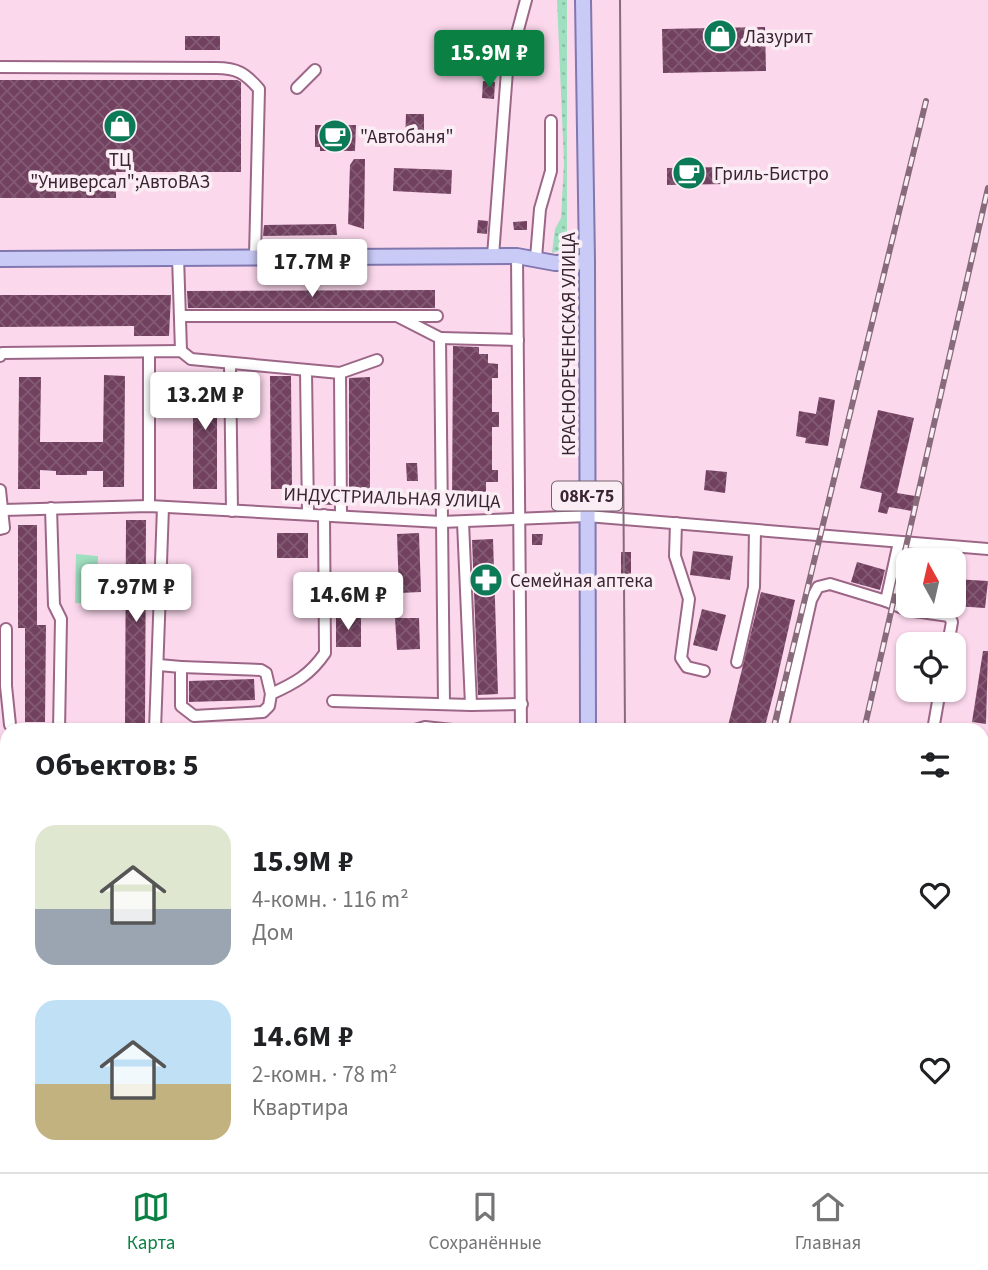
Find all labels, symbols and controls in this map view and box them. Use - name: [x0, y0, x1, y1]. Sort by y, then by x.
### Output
- shop icon: Лазурит: [701, 17, 739, 55]
- place label: Лазурит: [744, 24, 813, 51]
- pin: 15.9M ₽: [424, 31, 554, 90]
- text: 15.9M ₽: [450, 36, 528, 69]
- shop icon: ТЦ "Универсал";АвтоВАЗ: [101, 107, 139, 145]
- cafe icon: "Автобаня": [316, 117, 354, 155]
- place label: "Автобаня": [360, 124, 454, 151]
- place label: ТЦ "Универсал";АвтоВАЗ: [30, 147, 210, 196]
- cafe icon: Гриль-Бистро: [670, 154, 708, 192]
- place label: Гриль-Бистро: [714, 161, 829, 188]
- street label: КРАСНОРЕЧЕНСКАЯ УЛИЦА: [556, 231, 583, 456]
- pin: 17.7M ₽: [247, 240, 377, 299]
- text: 17.7M ₽: [273, 245, 351, 278]
- pin: 13.2M ₽: [140, 372, 270, 432]
- text: 13.2M ₽: [166, 378, 244, 411]
- street label: ИНДУСТРИАЛЬНАЯ УЛИЦА: [283, 481, 502, 516]
- road number: 08К-75: [552, 482, 622, 510]
- north arrow: [896, 548, 966, 618]
- map controls: [896, 548, 966, 702]
- pharmacy icon: Семейная аптека: [467, 561, 505, 599]
- pin: 7.97M ₽: [71, 564, 201, 624]
- place label: Семейная аптека: [510, 568, 653, 595]
- text: 7.97M ₽: [97, 570, 175, 603]
- pin: 14.6M ₽: [283, 572, 413, 632]
- text: 14.6M ₽: [309, 578, 387, 611]
- button: locate: [896, 632, 966, 702]
- text: Объектов: 5: [35, 744, 199, 787]
- icon: filters: [916, 746, 954, 784]
- text: 15.9M ₽: [252, 840, 353, 883]
- icon: home: [91, 853, 175, 937]
- icon: heart: [916, 876, 954, 914]
- text: 4-комн. · 116 m²: [252, 883, 409, 916]
- text: Дом: [252, 916, 294, 949]
- text: 14.6M ₽: [252, 1015, 353, 1058]
- icon: home: [91, 1028, 175, 1112]
- icon: heart: [916, 1051, 954, 1089]
- text: 2-комн. · 78 m²: [252, 1058, 397, 1091]
- text: Квартира: [252, 1091, 349, 1124]
- tab: Карта: [127, 1188, 175, 1257]
- tab: Сохранённые: [429, 1188, 541, 1257]
- tab: Главная: [795, 1188, 861, 1257]

